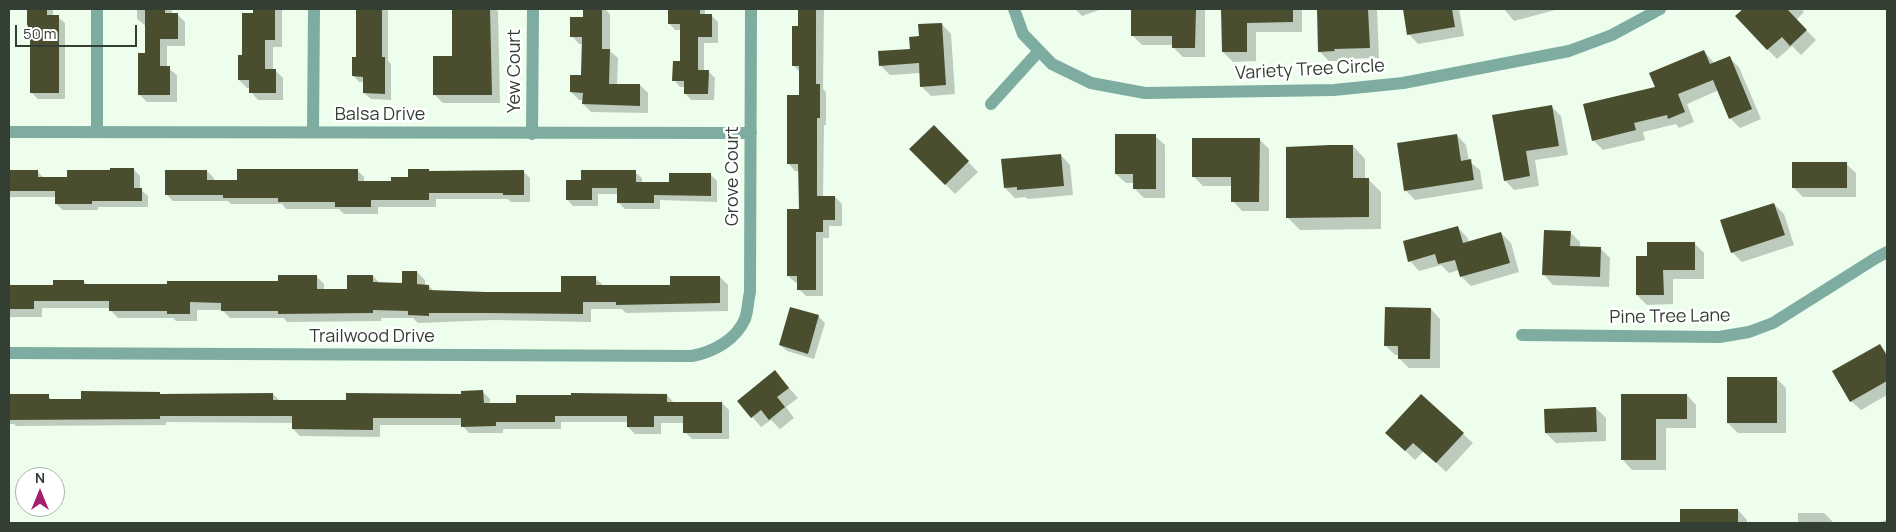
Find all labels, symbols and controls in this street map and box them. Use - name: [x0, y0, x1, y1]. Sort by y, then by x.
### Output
- scale bar: [18, 15, 140, 47]
- text: 50 m: [23, 23, 57, 44]
- street label: Yew Court: [504, 29, 526, 113]
- street label: Variety Tree Circle: [1235, 55, 1385, 85]
- street label: Balsa Drive: [335, 104, 425, 126]
- street label: Grove Court: [722, 126, 744, 226]
- street label: Pine Tree Lane: [1609, 305, 1731, 329]
- street label: Trailwood Drive: [309, 326, 435, 348]
- north arrow: [15, 467, 65, 517]
- text: N: [35, 468, 45, 487]

